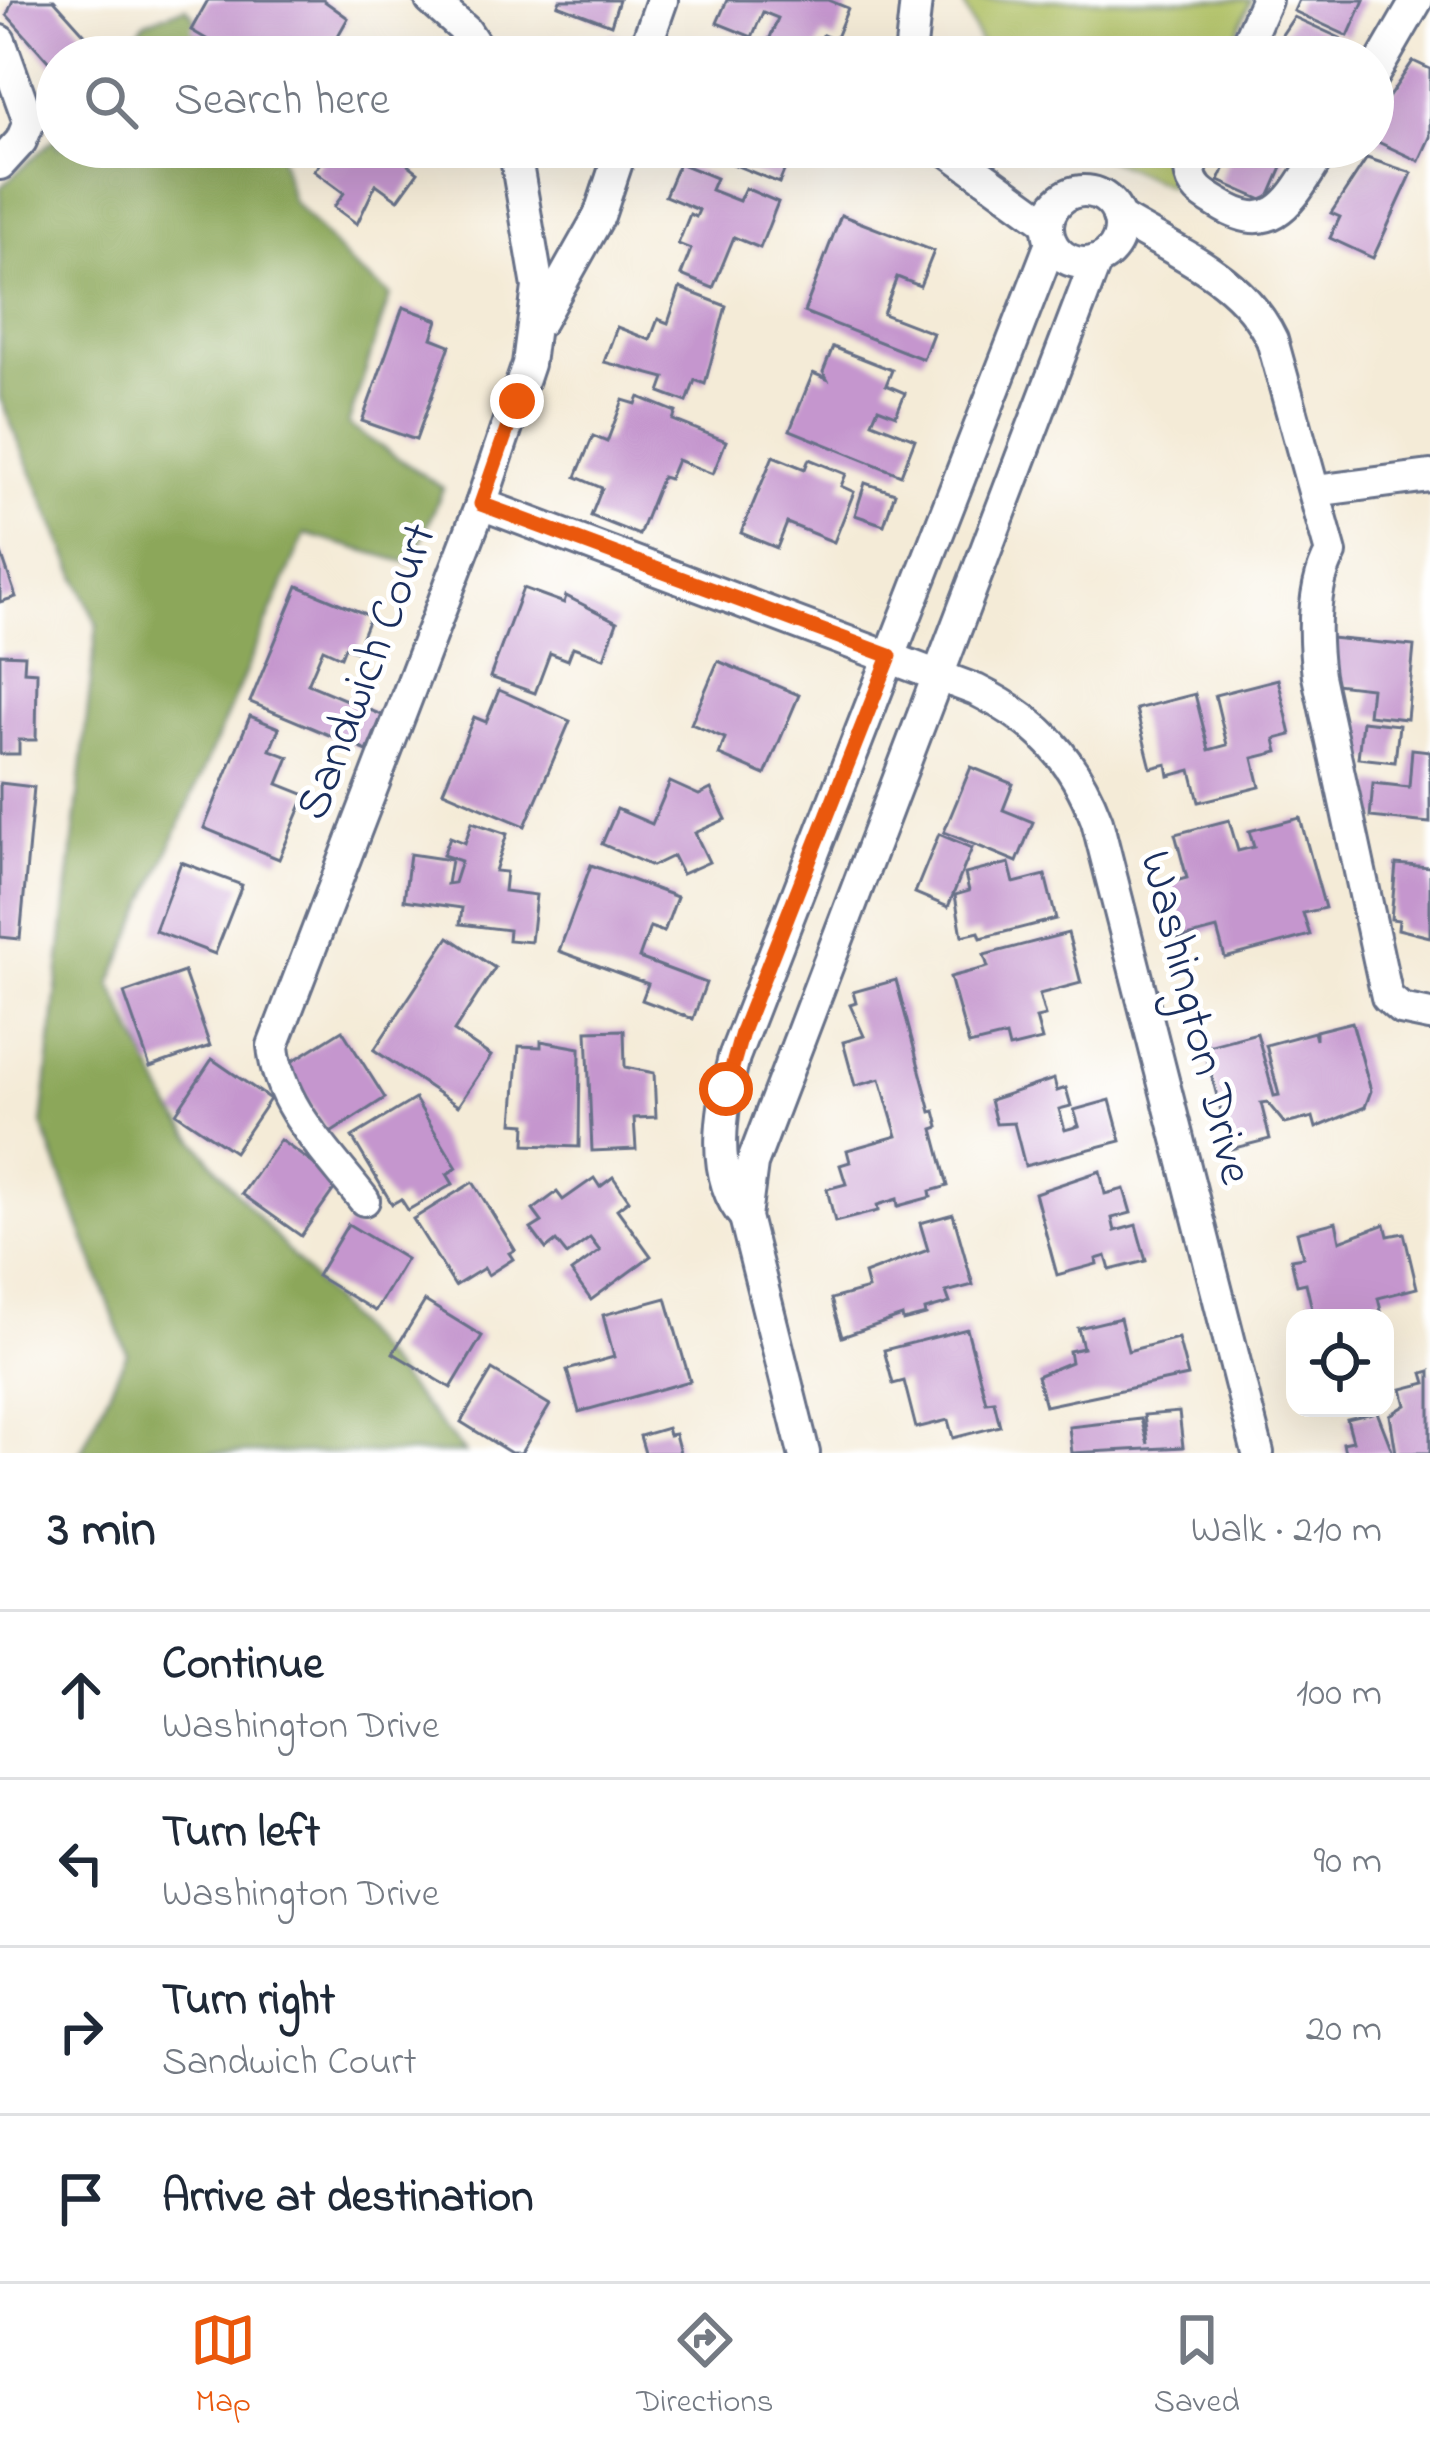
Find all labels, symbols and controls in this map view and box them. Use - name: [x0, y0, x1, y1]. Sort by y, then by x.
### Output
- search box: [36, 36, 1394, 168]
- icon: search: [78, 69, 144, 135]
- text: Search here: [174, 69, 390, 135]
- route end: [490, 374, 544, 428]
- street label: Sandwich Court: [279, 513, 457, 831]
- street label: Washington Drive: [1118, 844, 1269, 1193]
- route start: [699, 1062, 753, 1116]
- map controls: [1286, 1309, 1394, 1417]
- button: locate: [1286, 1309, 1394, 1417]
- text: 3 min: [48, 1494, 156, 1569]
- text: Walk · 210 m: [1191, 1503, 1382, 1560]
- text: Continue: [162, 1633, 323, 1699]
- icon: ahead: [48, 1662, 114, 1728]
- text: 100 m: [1296, 1666, 1382, 1723]
- text: Washington Drive: [162, 1699, 439, 1756]
- text: Turn left: [162, 1801, 320, 1867]
- icon: left: [48, 1830, 114, 1896]
- text: 90 m: [1313, 1834, 1382, 1891]
- text: Washington Drive: [162, 1867, 439, 1924]
- text: Turn right: [162, 1969, 335, 2035]
- icon: right: [48, 1998, 114, 2064]
- text: 20 m: [1306, 2002, 1382, 2059]
- text: Sandwich Court: [162, 2035, 417, 2092]
- icon: arrive: [48, 2166, 114, 2232]
- text: Arrive at destination: [162, 2166, 533, 2232]
- tab: Map: [190, 2307, 256, 2427]
- tab: Directions: [636, 2307, 773, 2427]
- tab: Saved: [1154, 2307, 1240, 2427]

